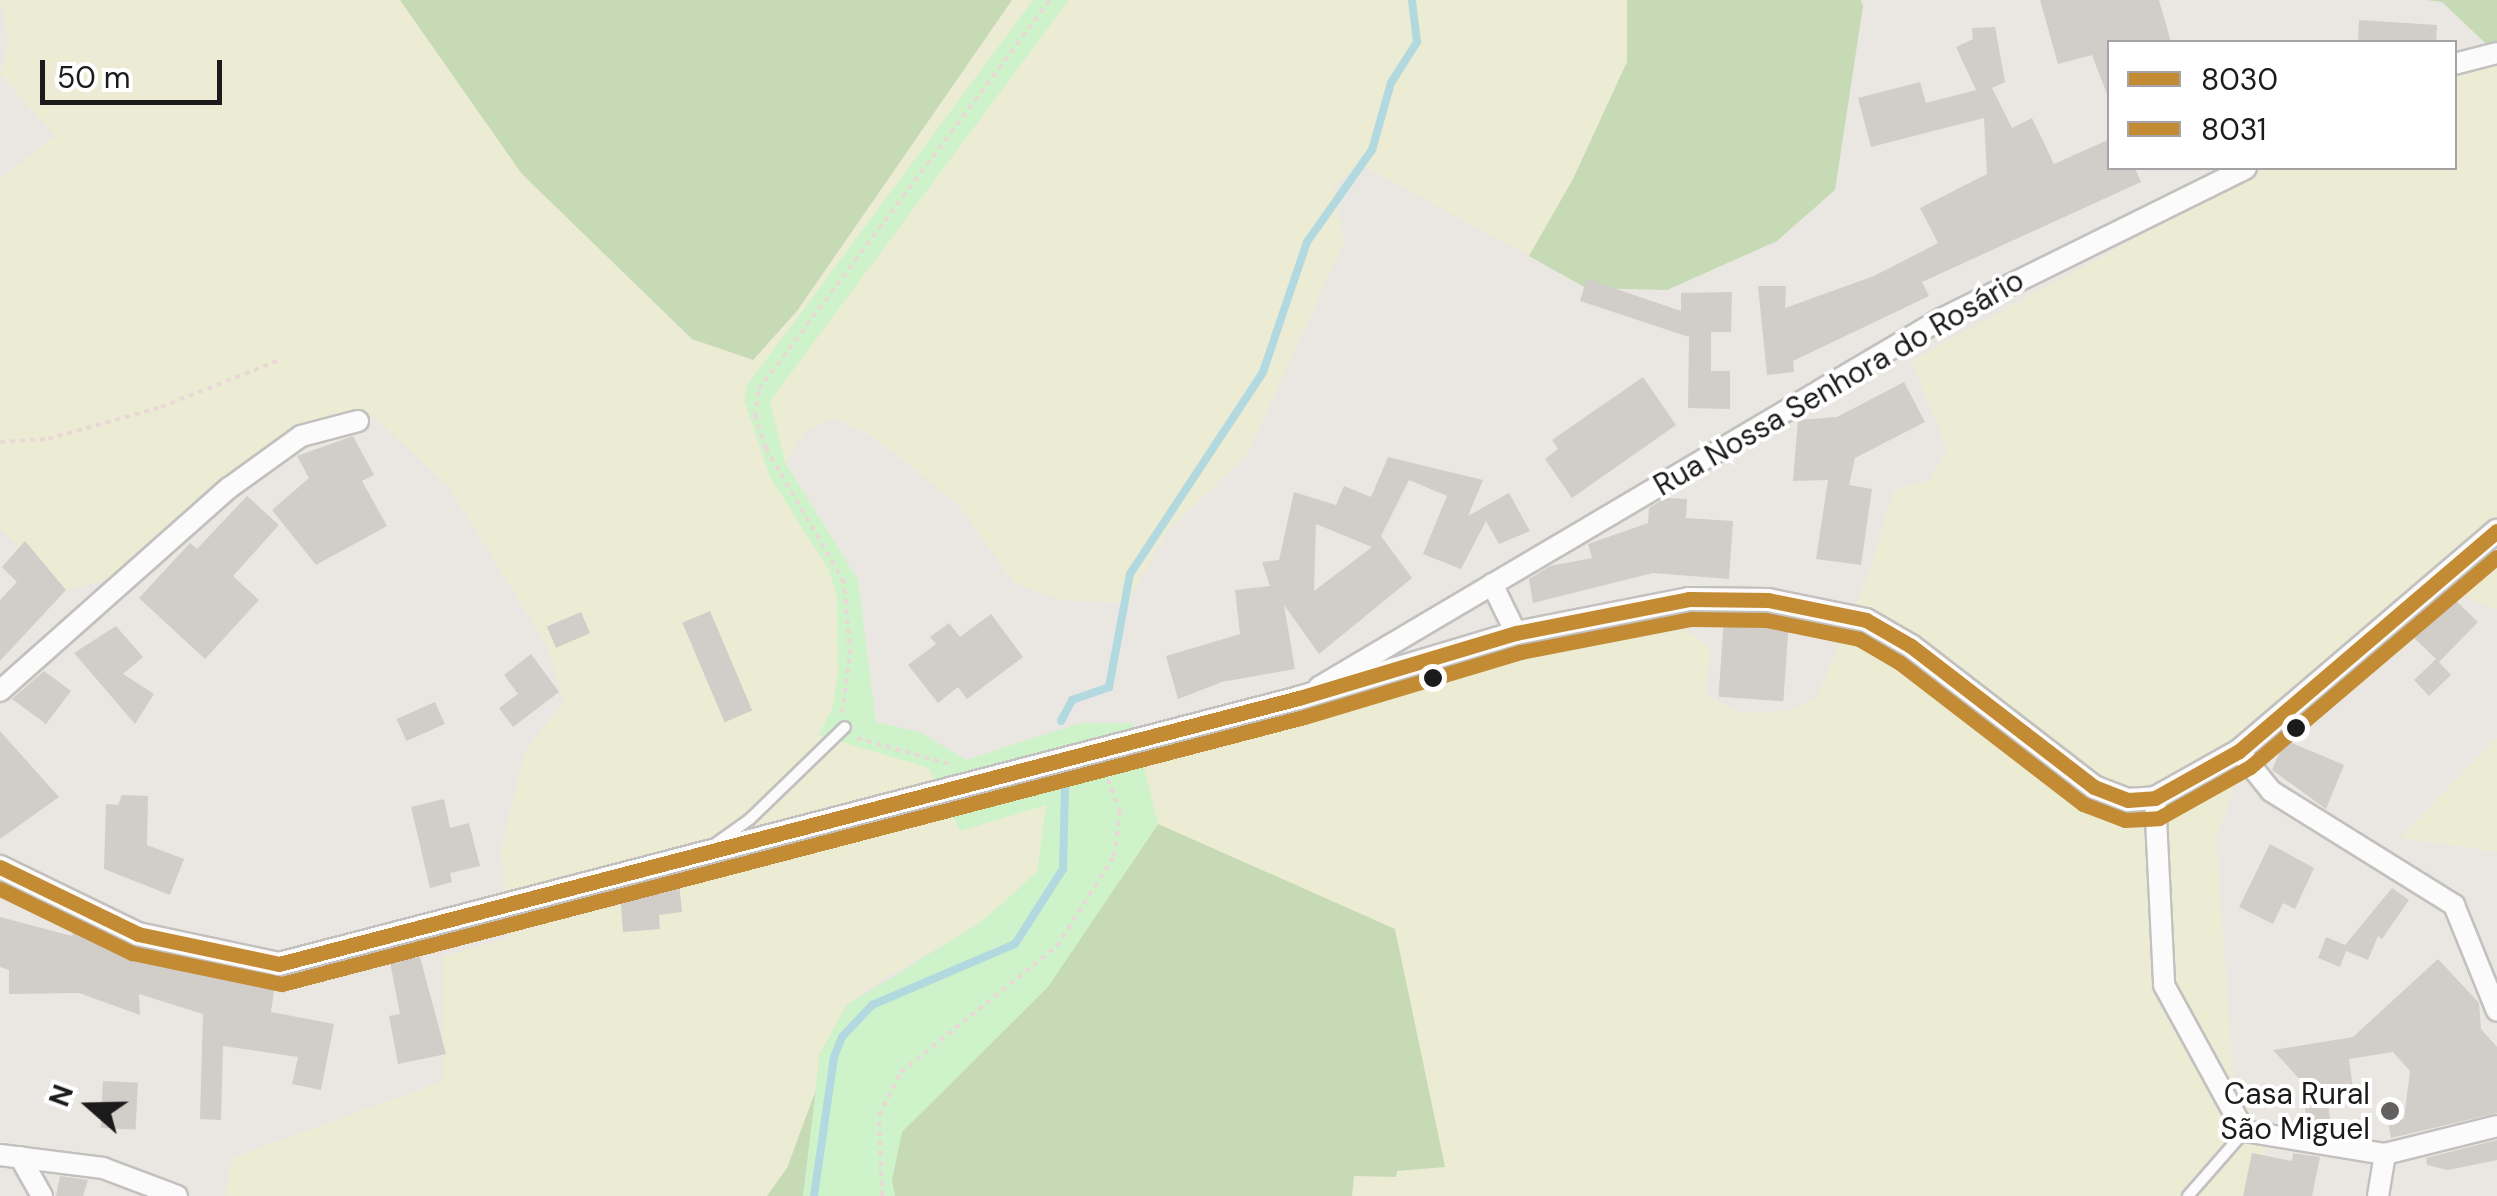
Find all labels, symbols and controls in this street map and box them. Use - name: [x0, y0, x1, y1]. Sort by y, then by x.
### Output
- scale bar: [45, 40, 228, 102]
- legend: [2107, 40, 2457, 170]
- text: 50 m: [57, 58, 131, 97]
- text: 8030: [2201, 60, 2278, 99]
- text: 8031: [2201, 110, 2266, 149]
- street label: Rua Nossa Senhora do Rosário: [1648, 262, 2030, 504]
- unlabelled marker: [1423, 668, 1443, 688]
- unlabelled marker: [2286, 718, 2306, 738]
- north arrow: [40, 1056, 140, 1156]
- place label: Casa Rural São Miguel: [2220, 1076, 2370, 1146]
- text: N: [40, 1080, 82, 1111]
- marker: Casa Rural São Miguel: [2379, 1100, 2401, 1122]

